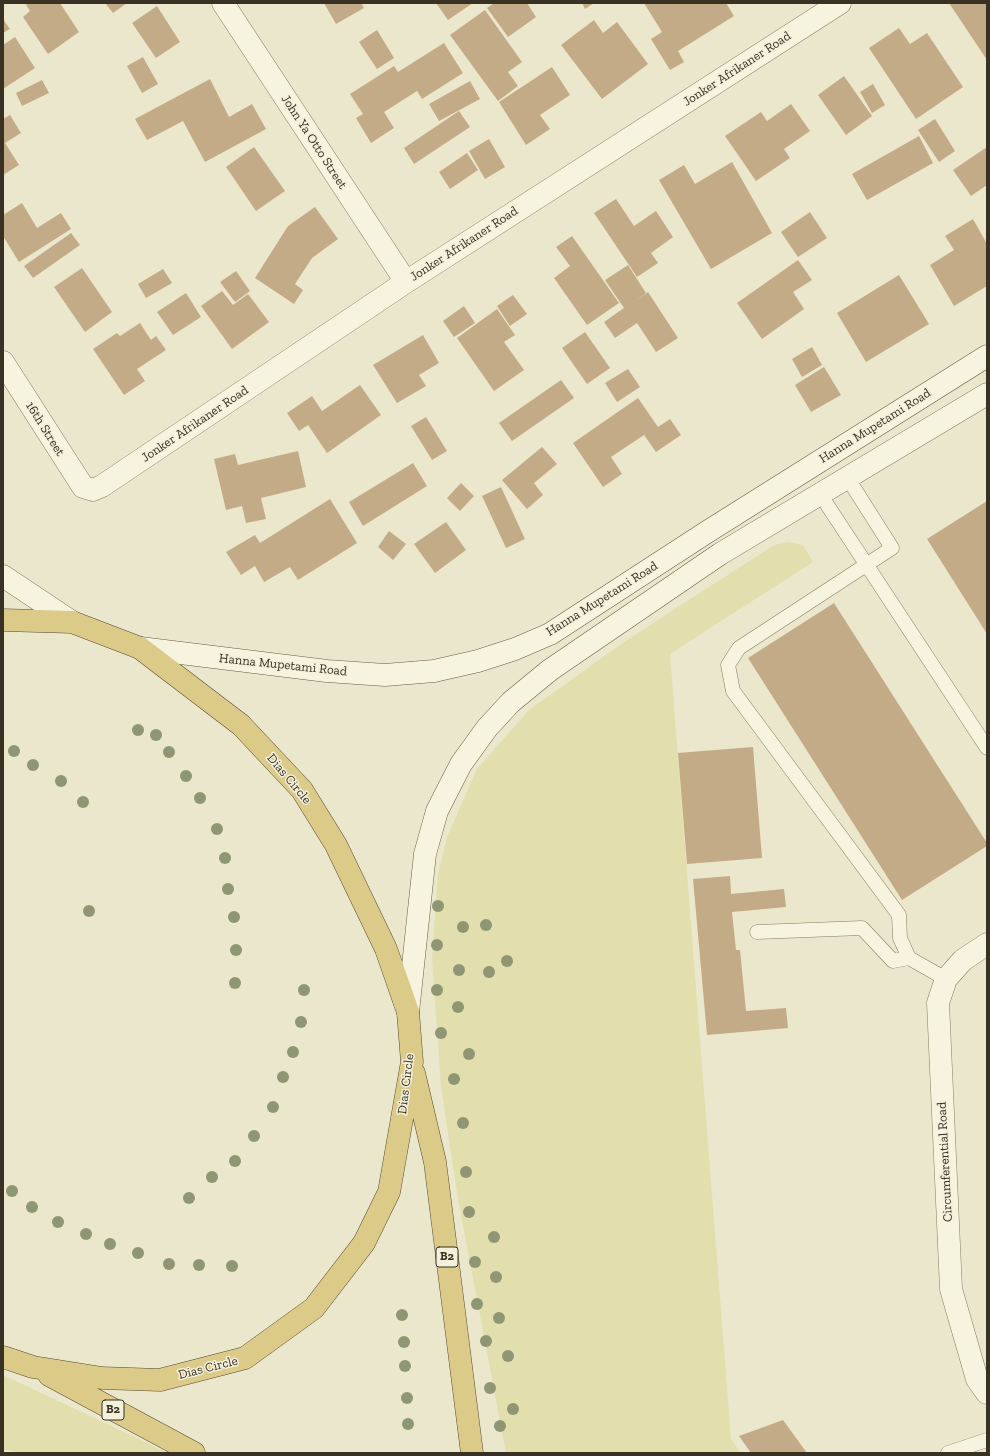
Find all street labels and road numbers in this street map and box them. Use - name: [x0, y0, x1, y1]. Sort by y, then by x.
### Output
- street label: Jonker Afrikaner Road: [680, 28, 794, 110]
- street label: John Ya Otto Street: [278, 92, 350, 192]
- street label: Jonker Afrikaner Road: [407, 203, 521, 285]
- street label: Jonker Afrikaner Road: [139, 382, 251, 466]
- street label: Hanna Mupetami Road: [816, 385, 934, 467]
- street label: 16th Street: [22, 399, 68, 459]
- street label: Hanna Mupetami Road: [543, 558, 661, 640]
- street label: Hanna Mupetami Road: [218, 651, 348, 679]
- street label: Dias Circle: [263, 751, 315, 807]
- street label: Dias Circle: [395, 1053, 417, 1115]
- street label: Circumferential Road: [934, 1102, 956, 1222]
- road number: B2: [436, 1247, 458, 1267]
- street label: Dias Circle: [177, 1353, 239, 1383]
- road number: B2: [102, 1400, 124, 1420]

